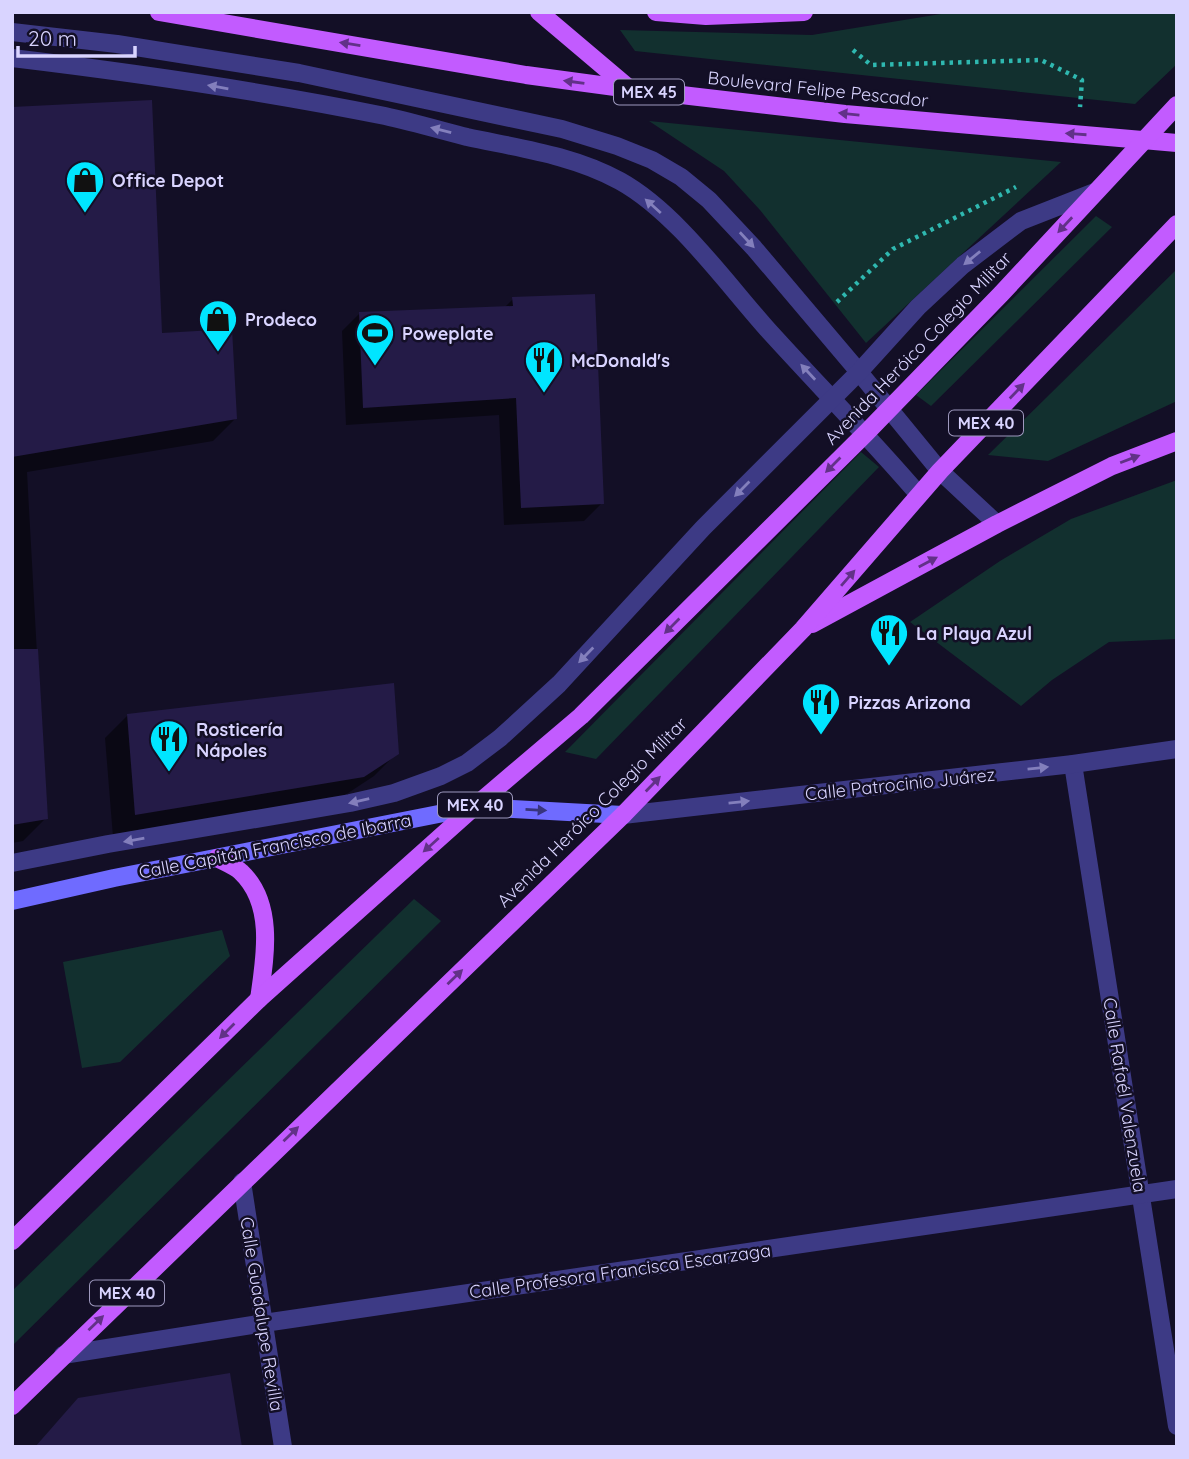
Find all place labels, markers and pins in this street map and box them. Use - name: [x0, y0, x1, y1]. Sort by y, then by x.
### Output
- shop icon: Office Depot: [64, 159, 106, 214]
- place label: Office Depot: [112, 169, 224, 192]
- shop icon: Prodeco: [197, 298, 239, 353]
- place label: Prodeco: [245, 308, 317, 331]
- sports icon: Poweplate: [354, 312, 396, 367]
- place label: Poweplate: [402, 322, 494, 345]
- restaurant icon: McDonald's: [523, 339, 565, 394]
- place label: McDonald's: [571, 349, 670, 372]
- restaurant icon: La Playa Azul: [868, 612, 910, 667]
- place label: La Playa Azul: [916, 622, 1032, 645]
- restaurant icon: Pizzas Arizona: [800, 681, 842, 736]
- place label: Pizzas Arizona: [848, 691, 971, 714]
- restaurant icon: Rosticería Nápoles: [148, 718, 190, 773]
- place label: Rosticería Nápoles: [196, 718, 283, 762]

